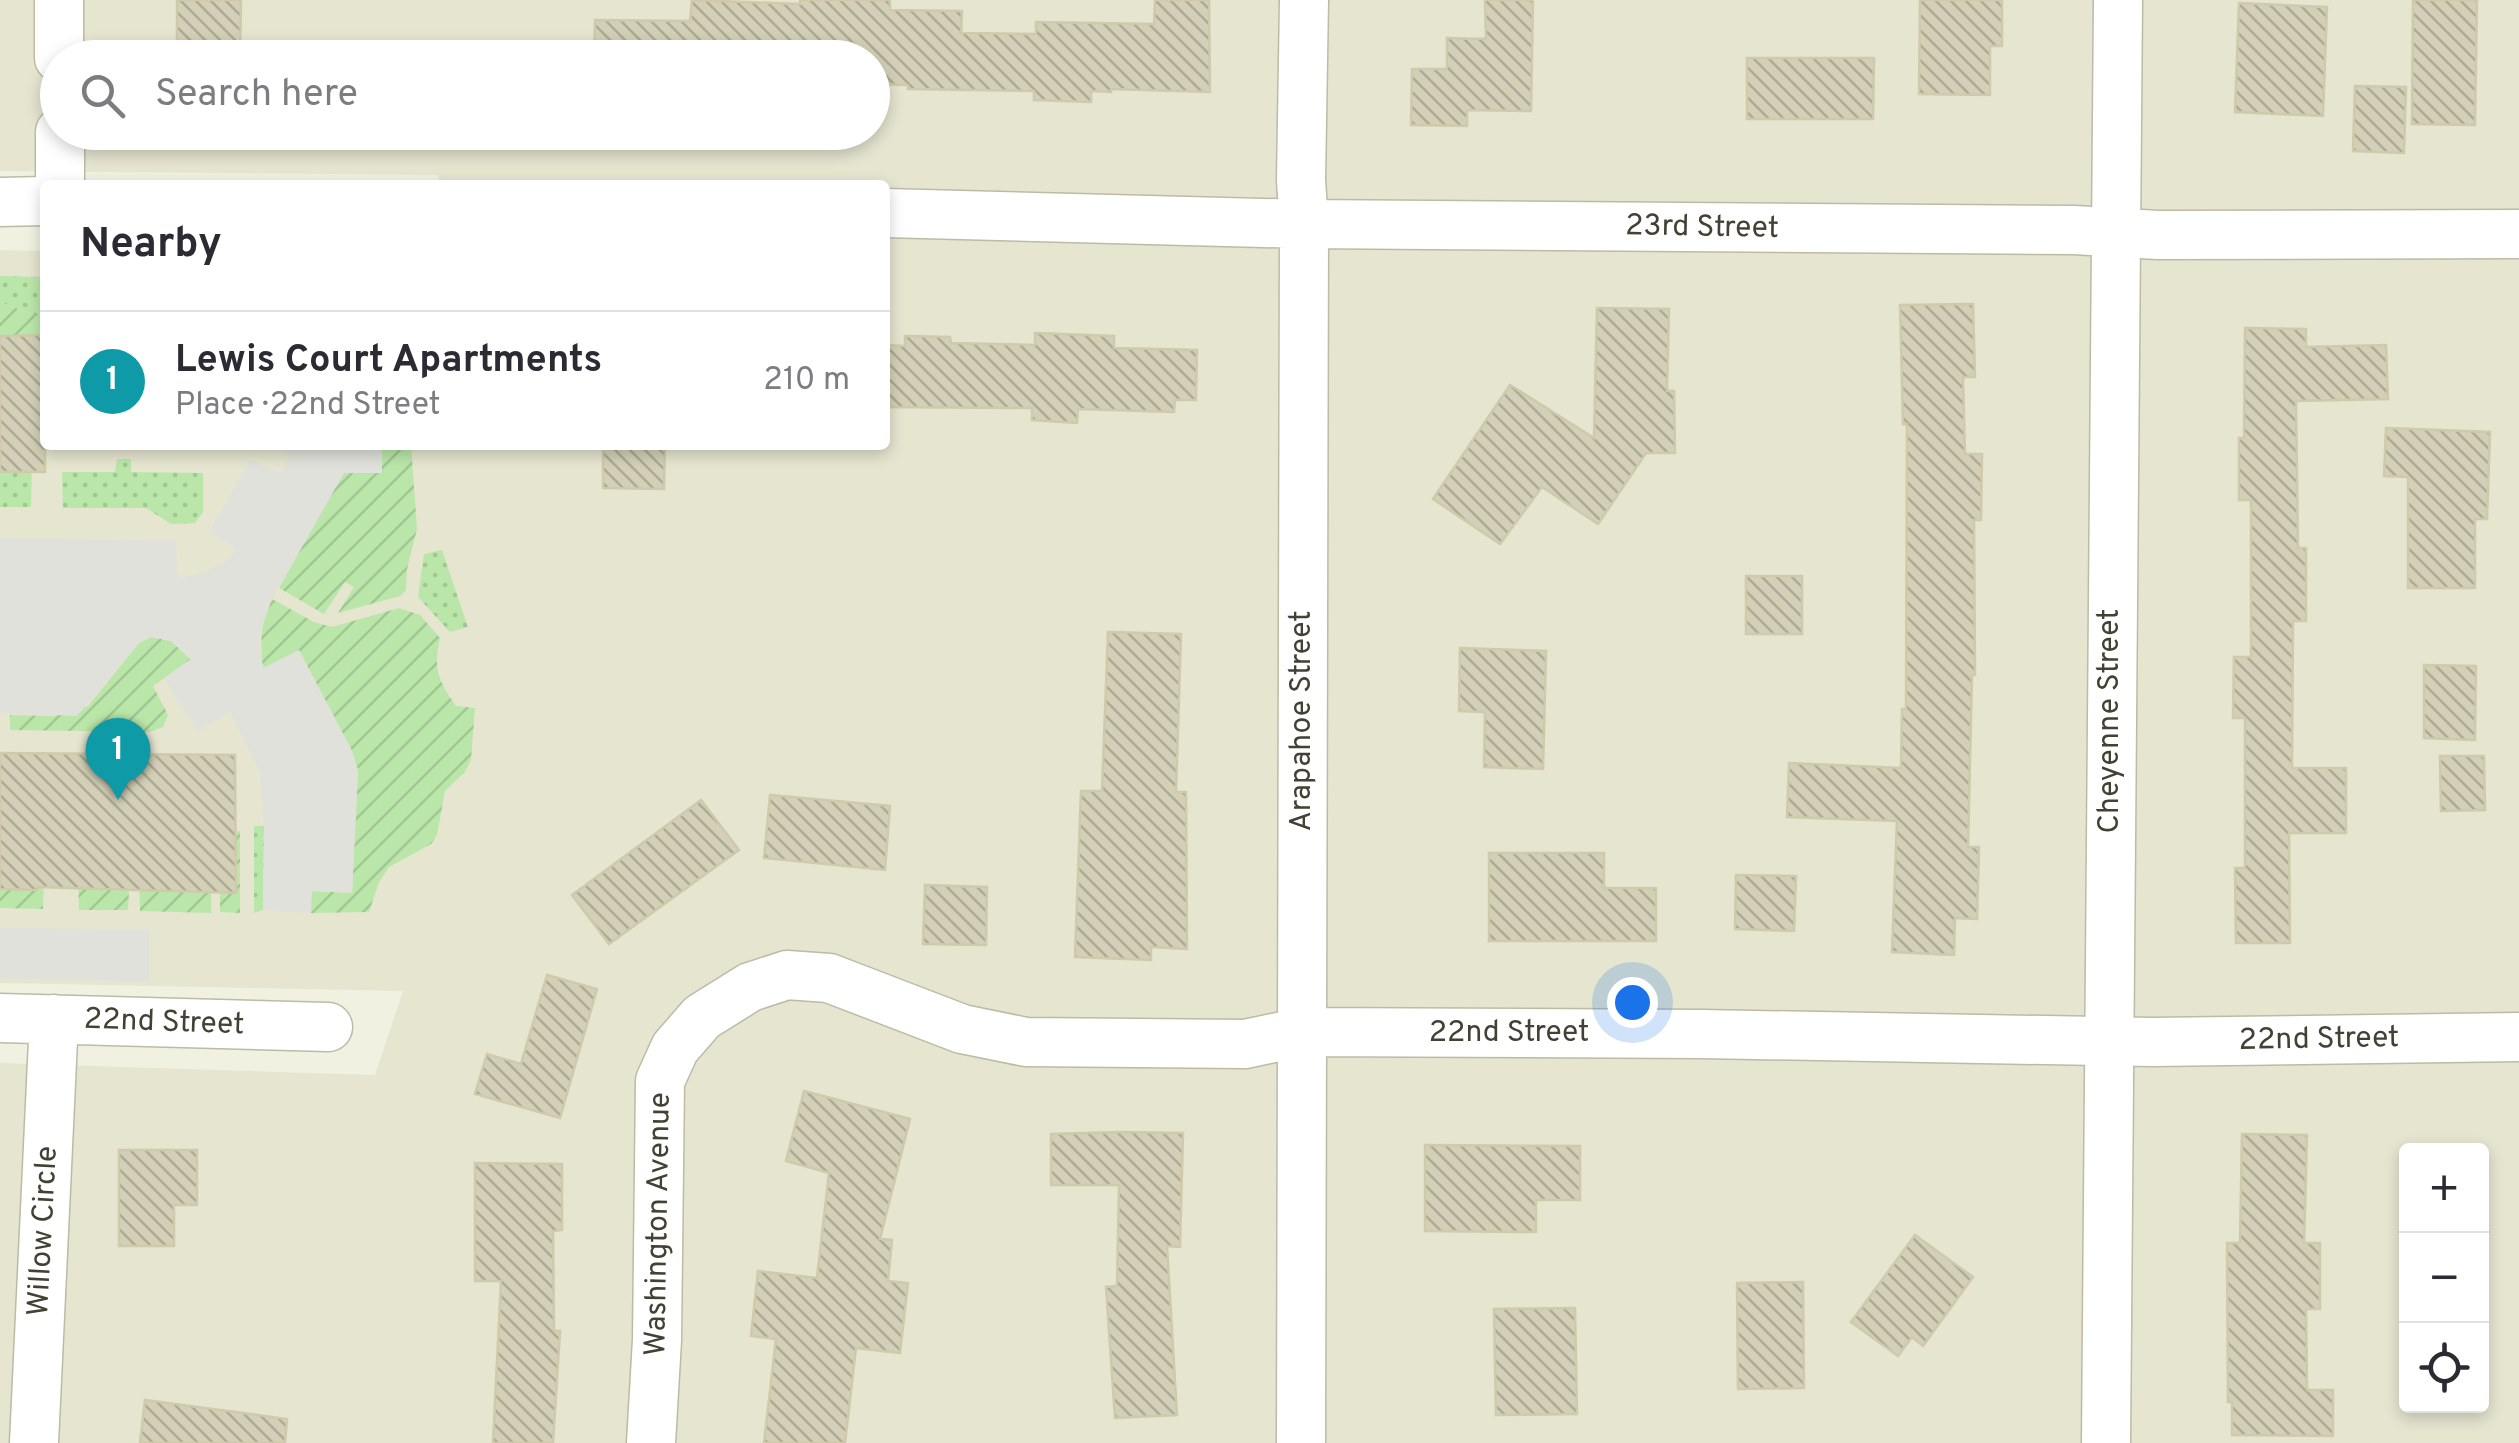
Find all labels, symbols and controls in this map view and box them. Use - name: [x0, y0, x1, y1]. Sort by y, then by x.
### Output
- search box: [40, 40, 890, 150]
- icon: search: [75, 68, 130, 123]
- text: Search here: [155, 71, 358, 120]
- street label: 23rd Street: [1625, 208, 1779, 248]
- text: Nearby: [80, 219, 222, 272]
- text: Lewis Court Apartments: [175, 337, 602, 386]
- text: 1: [106, 361, 119, 401]
- text: 210 m: [763, 361, 850, 401]
- text: Place · 22nd Street: [175, 386, 441, 426]
- street label: Cheyenne Street: [2092, 609, 2129, 833]
- street label: Arapahoe Street: [1284, 610, 1321, 832]
- pin: 1: [86, 718, 150, 800]
- your location: [1607, 977, 1658, 1028]
- street label: 22nd Street: [83, 1002, 245, 1044]
- street label: 22nd Street: [1429, 1015, 1589, 1052]
- street label: 22nd Street: [2238, 1020, 2400, 1060]
- street label: Washington Avenue: [638, 1092, 680, 1356]
- map controls: [2399, 1143, 2489, 1413]
- button: +: [2399, 1143, 2489, 1233]
- street label: Willow Circle: [21, 1145, 67, 1317]
- button: −: [2399, 1233, 2489, 1323]
- button: locate: [2399, 1323, 2489, 1413]

